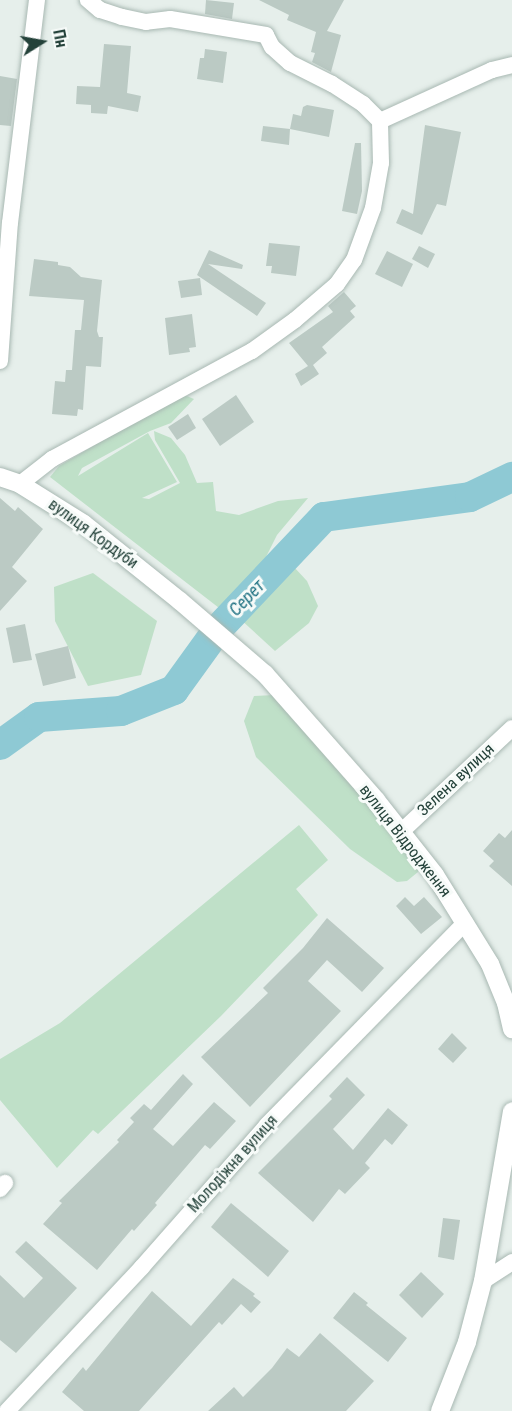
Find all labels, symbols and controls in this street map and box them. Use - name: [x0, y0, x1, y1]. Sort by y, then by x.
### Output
- north arrow: [12, 12, 72, 72]
- text: Пн: [49, 28, 71, 49]
- street label: вулиця Кордуби: [44, 495, 142, 573]
- water label: Серет: [225, 575, 269, 621]
- street label: Зелена вулиця: [414, 740, 498, 820]
- street label: вулиця Відродження: [355, 781, 455, 901]
- street label: Молодіжна вулиця: [184, 1111, 282, 1217]

